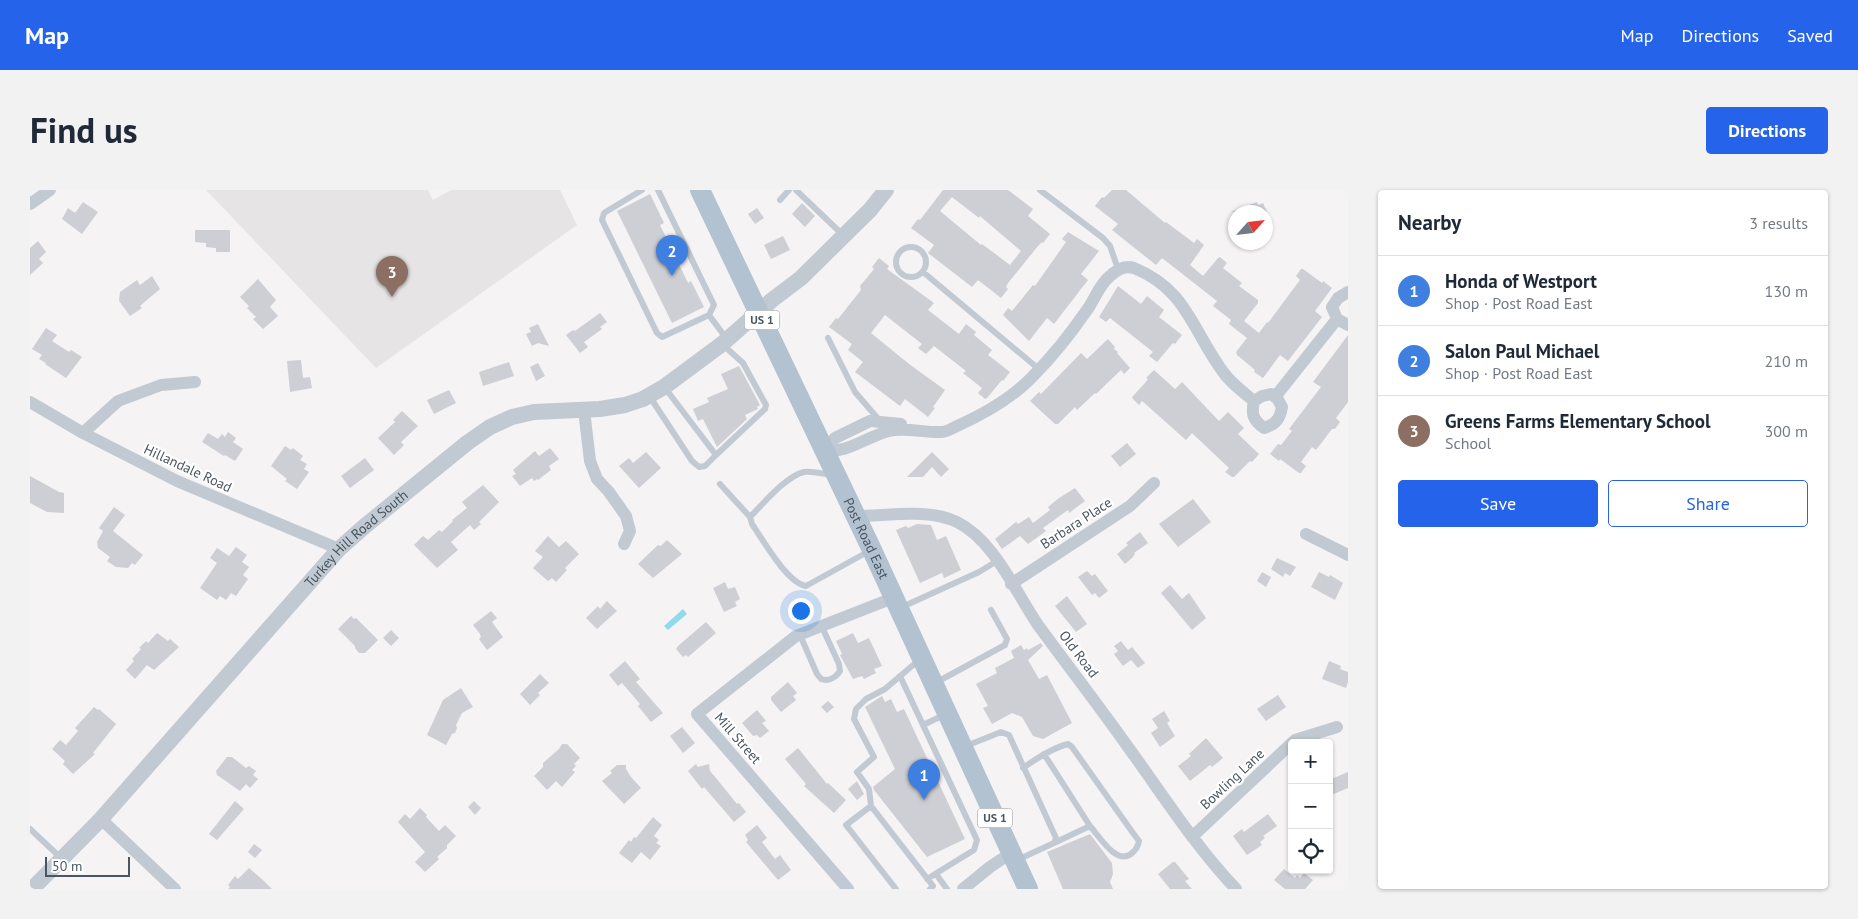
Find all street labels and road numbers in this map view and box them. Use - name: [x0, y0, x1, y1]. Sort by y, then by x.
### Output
- road number: US 1: [744, 310, 780, 330]
- street label: Hillandale Road: [141, 440, 235, 496]
- street label: Turkey Hill Road South: [301, 486, 412, 591]
- street label: Barbara Place: [1037, 493, 1115, 553]
- street label: Post Road East: [839, 495, 893, 582]
- street label: Old Road: [1055, 627, 1103, 681]
- street label: Mill Street: [711, 709, 765, 768]
- street label: Bowling Lane: [1196, 745, 1268, 813]
- road number: US 1: [978, 808, 1012, 828]

